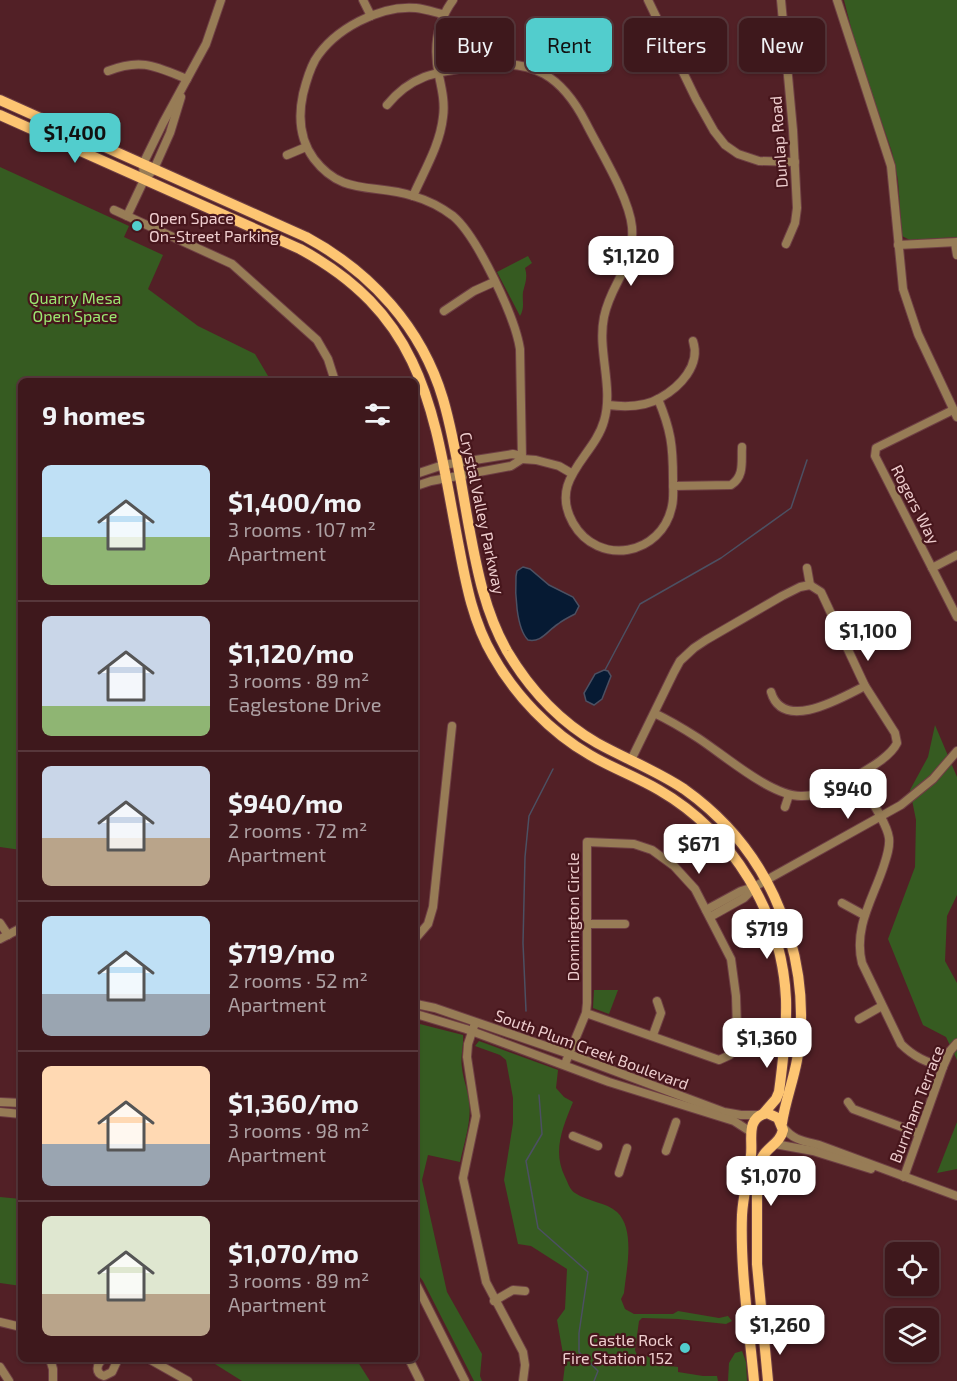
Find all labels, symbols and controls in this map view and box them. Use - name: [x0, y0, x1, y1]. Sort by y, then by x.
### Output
- chip: Buy: [436, 18, 514, 72]
- chip: Rent: [526, 18, 612, 72]
- chip: Filters: [624, 18, 727, 72]
- chip: New: [739, 18, 825, 72]
- street label: Dunlap Road: [765, 95, 791, 189]
- pin: $1,400: [26, 113, 124, 164]
- text: $1,400: [44, 120, 106, 144]
- place label: Open Space On-Street Parking: [149, 208, 279, 245]
- marker: Open Space On-Street Parking: [130, 219, 144, 233]
- pin: $1,120: [582, 236, 680, 287]
- text: $1,120: [602, 243, 660, 267]
- park label: Quarry Mesa Open Space: [29, 288, 121, 325]
- icon: filters: [361, 398, 394, 431]
- text: 9 homes: [42, 399, 145, 430]
- street label: Crystal Valley Parkway: [457, 430, 510, 596]
- street label: Rogers Way: [888, 461, 944, 547]
- text: $1,400/mo: [228, 486, 362, 517]
- icon: home: [90, 489, 162, 561]
- text: 3 rooms · 107 m²: [228, 517, 376, 541]
- text: Apartment: [228, 541, 326, 565]
- pin: $1,100: [819, 611, 917, 662]
- text: $1,100: [839, 618, 897, 642]
- text: $1,120/mo: [228, 637, 354, 668]
- icon: home: [90, 640, 162, 712]
- text: 3 rooms · 89 m²: [228, 668, 369, 692]
- text: Eaglestone Drive: [228, 692, 381, 716]
- pin: $940: [812, 769, 884, 820]
- text: $940: [824, 776, 872, 800]
- text: $940/mo: [228, 787, 343, 818]
- icon: home: [90, 790, 162, 862]
- text: 2 rooms · 72 m²: [228, 818, 367, 842]
- pin: $671: [663, 824, 735, 875]
- text: $671: [678, 831, 720, 855]
- text: Apartment: [228, 842, 326, 866]
- street label: Donnington Circle: [563, 852, 582, 982]
- pin: $719: [731, 909, 803, 960]
- text: $719: [746, 916, 788, 940]
- text: $719/mo: [228, 937, 335, 968]
- icon: home: [90, 940, 162, 1012]
- text: 2 rooms · 52 m²: [228, 968, 368, 992]
- text: Apartment: [228, 992, 326, 1016]
- street label: South Plum Creek Boulevard: [492, 1005, 692, 1093]
- pin: $1,360: [718, 1018, 816, 1069]
- text: $1,360: [737, 1025, 797, 1049]
- street label: Burnham Terrace: [885, 1043, 947, 1165]
- text: $1,360/mo: [228, 1087, 359, 1118]
- icon: home: [90, 1090, 162, 1162]
- text: 3 rooms · 98 m²: [228, 1118, 369, 1142]
- text: Apartment: [228, 1142, 326, 1166]
- pin: $1,070: [722, 1156, 820, 1207]
- text: $1,070: [741, 1163, 801, 1187]
- text: $1,070/mo: [228, 1237, 359, 1268]
- icon: home: [90, 1240, 162, 1312]
- map controls: [885, 1242, 939, 1362]
- button: locate: [885, 1242, 939, 1296]
- text: 3 rooms · 89 m²: [228, 1268, 369, 1292]
- text: Apartment: [228, 1292, 326, 1316]
- pin: $1,260: [731, 1305, 829, 1356]
- button: layers: [885, 1308, 939, 1362]
- text: $1,260: [749, 1312, 811, 1336]
- place label: Castle Rock Fire Station 152: [562, 1330, 673, 1367]
- marker: Castle Rock Fire Station 152: [678, 1341, 692, 1355]

